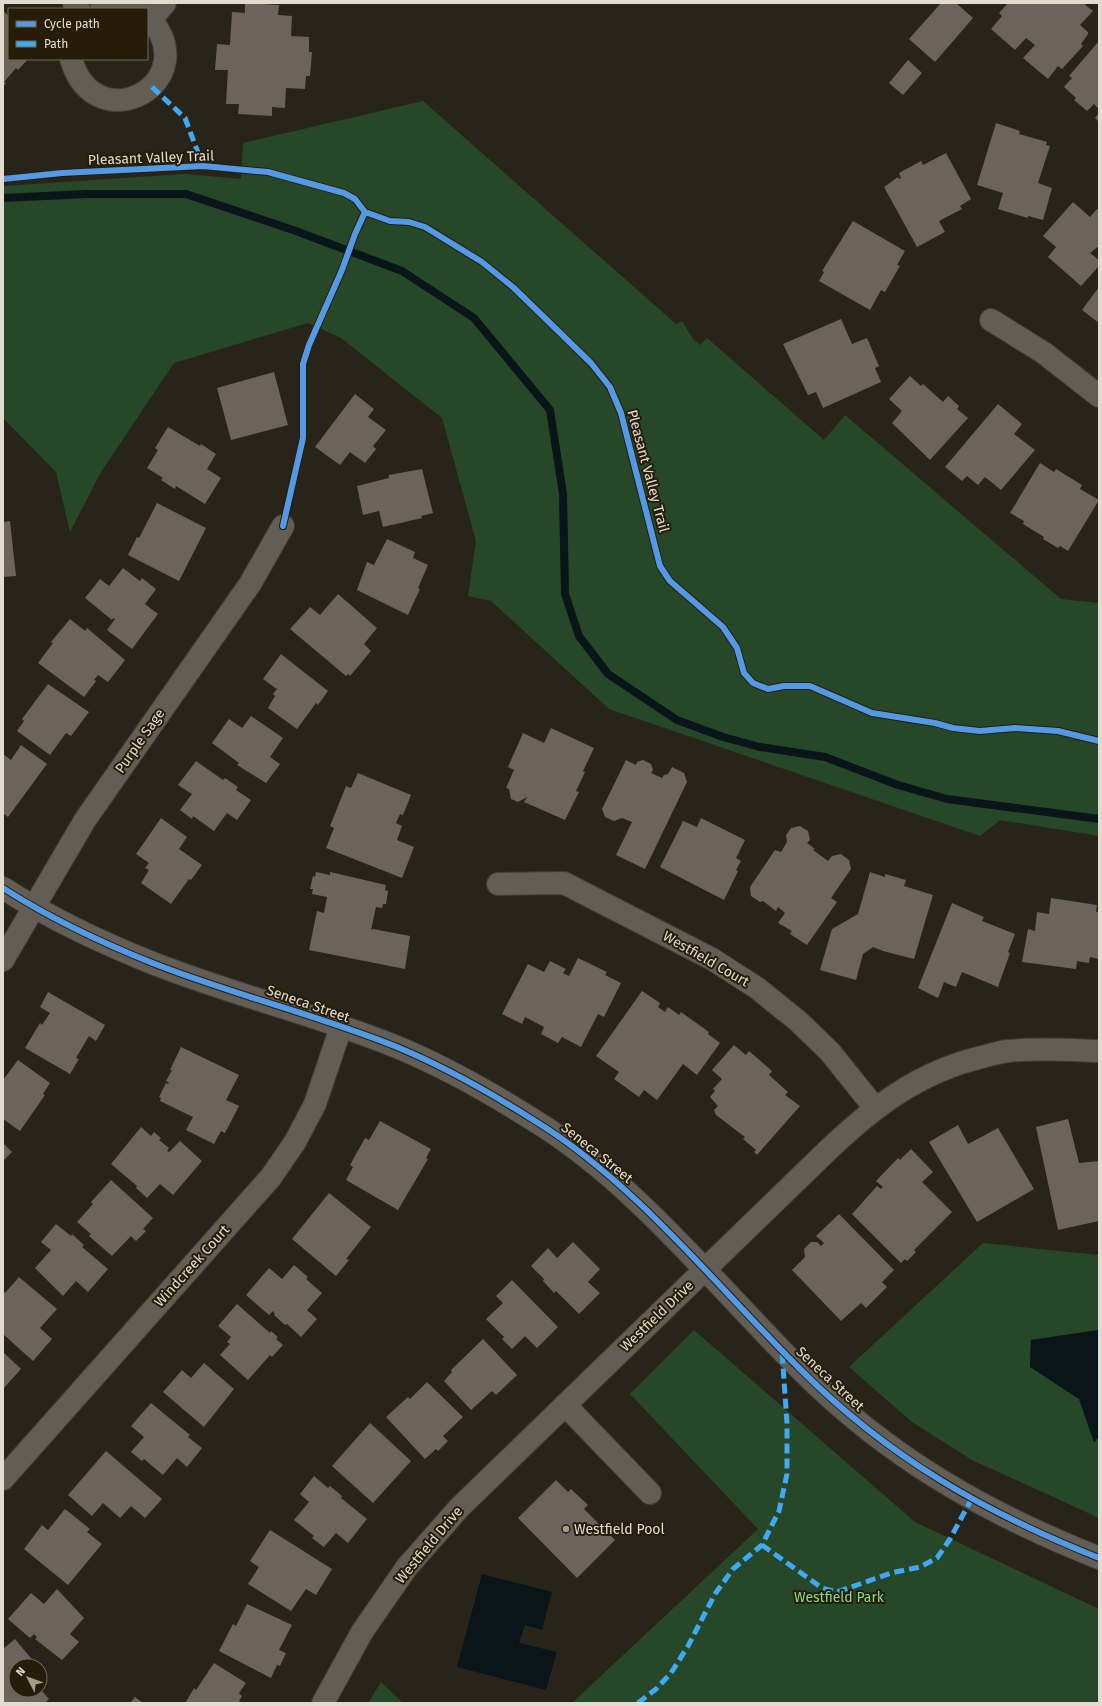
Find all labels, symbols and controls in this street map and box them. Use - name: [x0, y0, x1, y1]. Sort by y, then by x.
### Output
- legend: [8, 8, 148, 60]
- text: Cycle path: [44, 17, 100, 31]
- text: Path: [44, 37, 68, 51]
- street label: Pleasant Valley Trail: [88, 147, 214, 169]
- street label: Pleasant Valley Trail: [623, 408, 673, 534]
- street label: Purple Sage: [112, 705, 168, 777]
- street label: Westfield Court: [660, 927, 753, 991]
- street label: Seneca Street: [264, 982, 353, 1026]
- street label: Seneca Street: [558, 1119, 637, 1188]
- street label: Windcreek Court: [151, 1221, 234, 1310]
- street label: Westfield Drive: [617, 1277, 697, 1355]
- street label: Seneca Street: [792, 1343, 868, 1416]
- street label: Westfield Drive: [392, 1503, 466, 1587]
- place label: Westfield Pool: [574, 1521, 665, 1538]
- marker: Westfield Pool: [561, 1524, 571, 1534]
- park label: Westfield Park: [794, 1589, 885, 1606]
- north arrow: [8, 1658, 48, 1698]
- text: N: [14, 1665, 28, 1679]

